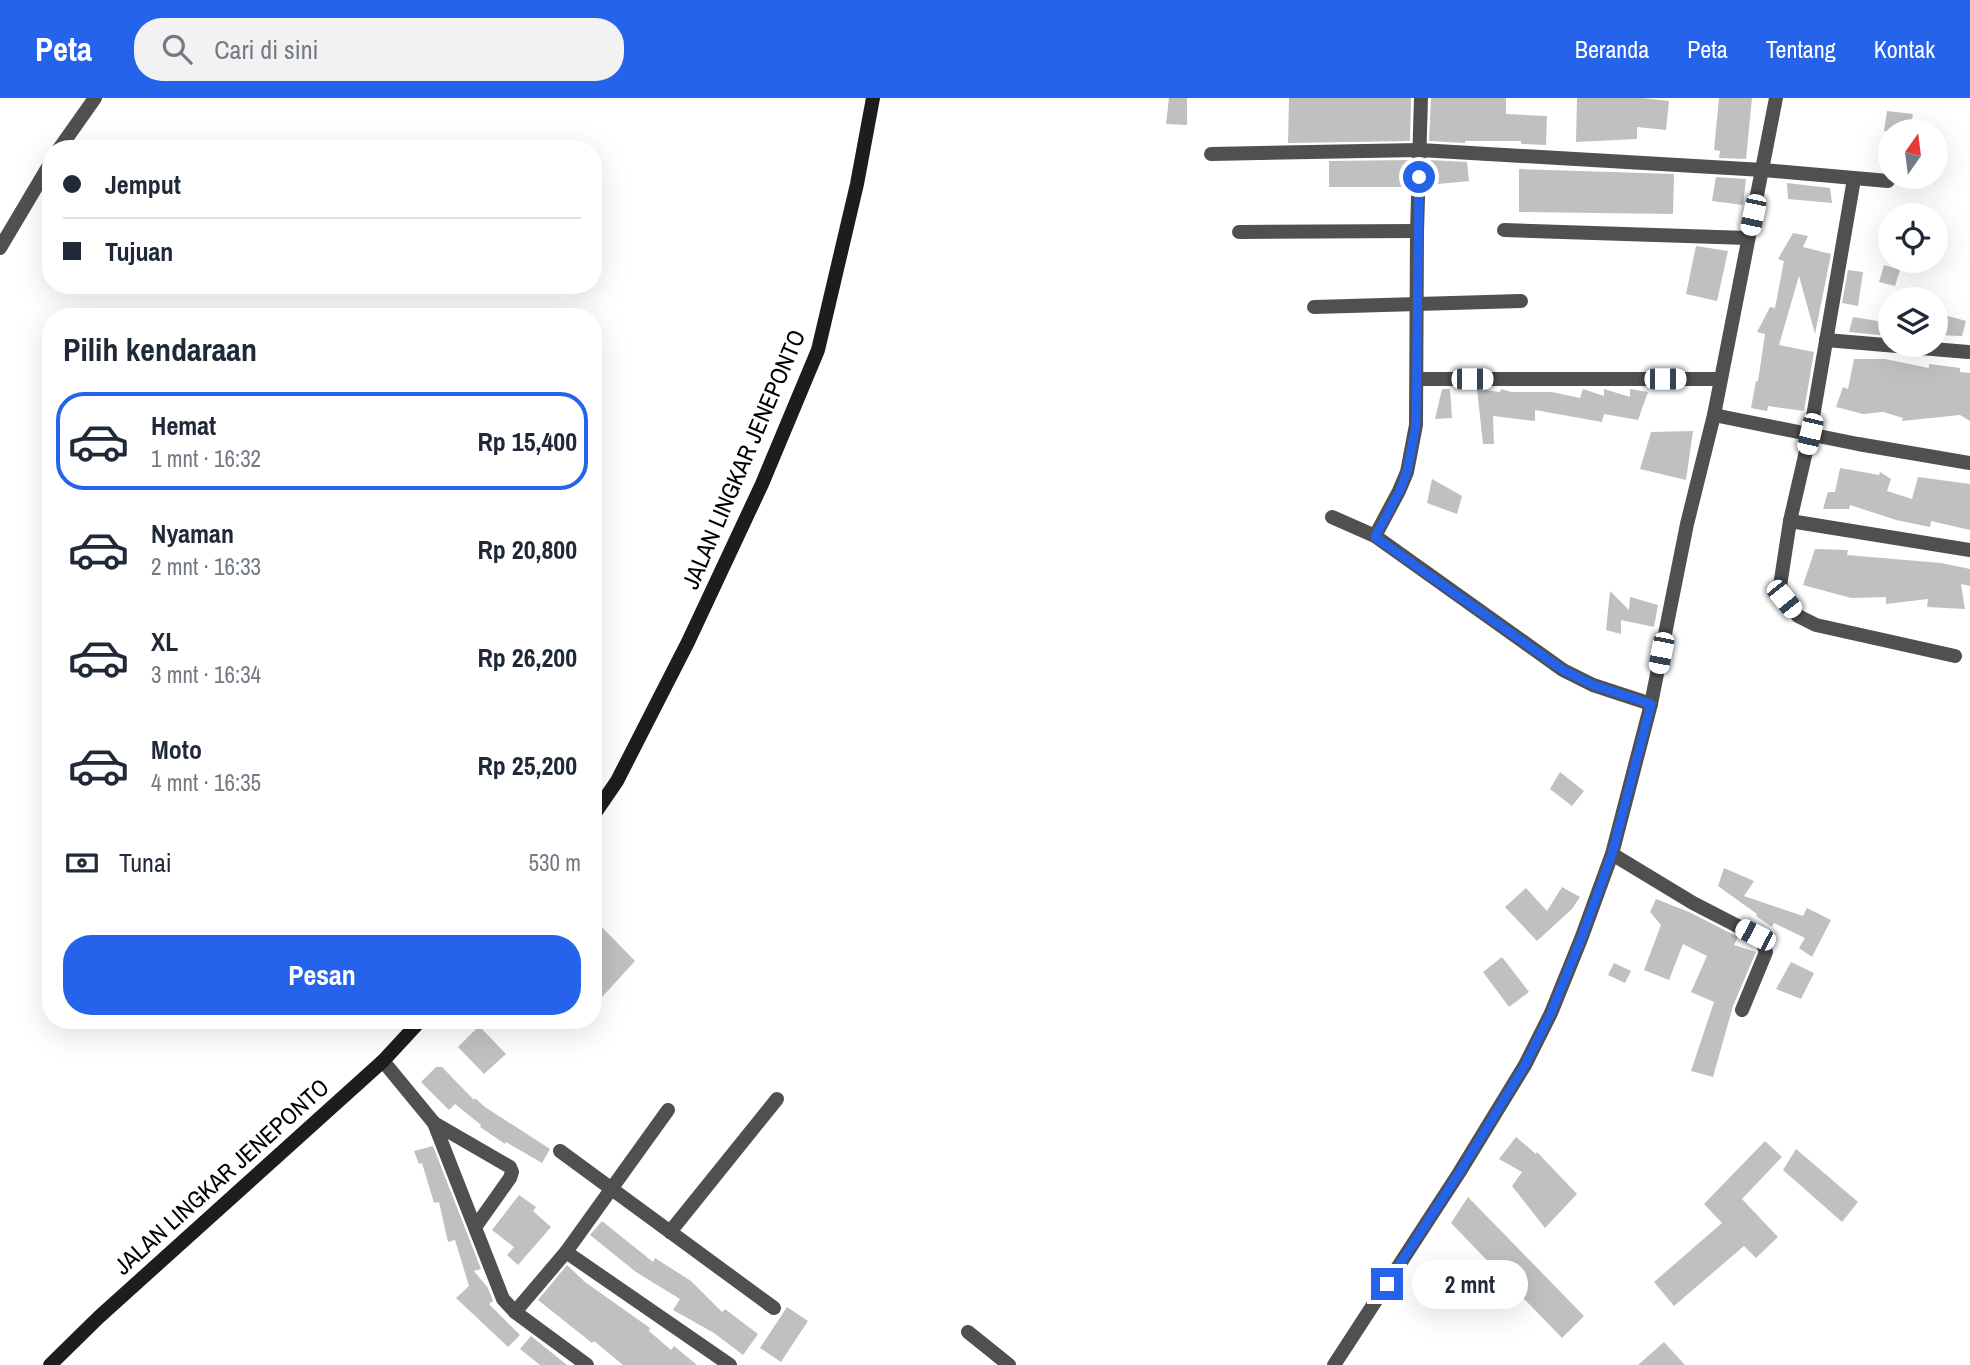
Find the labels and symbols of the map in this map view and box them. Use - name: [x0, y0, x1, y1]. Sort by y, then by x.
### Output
- north arrow: [1878, 119, 1948, 189]
- route start: [1403, 161, 1435, 193]
- car: [1739, 192, 1768, 238]
- street label: JALAN LINGKAR JENEPONTO: [674, 325, 812, 593]
- car: [1452, 369, 1494, 390]
- car: [1645, 369, 1687, 390]
- car: [1796, 411, 1825, 457]
- car: [1763, 576, 1806, 622]
- car: [1647, 630, 1676, 676]
- car: [1732, 916, 1779, 954]
- street label: JALAN LINGKAR JENEPONTO: [107, 1071, 335, 1281]
- callout: 2 mnt: [1412, 1260, 1527, 1308]
- route end: [1371, 1268, 1403, 1300]

